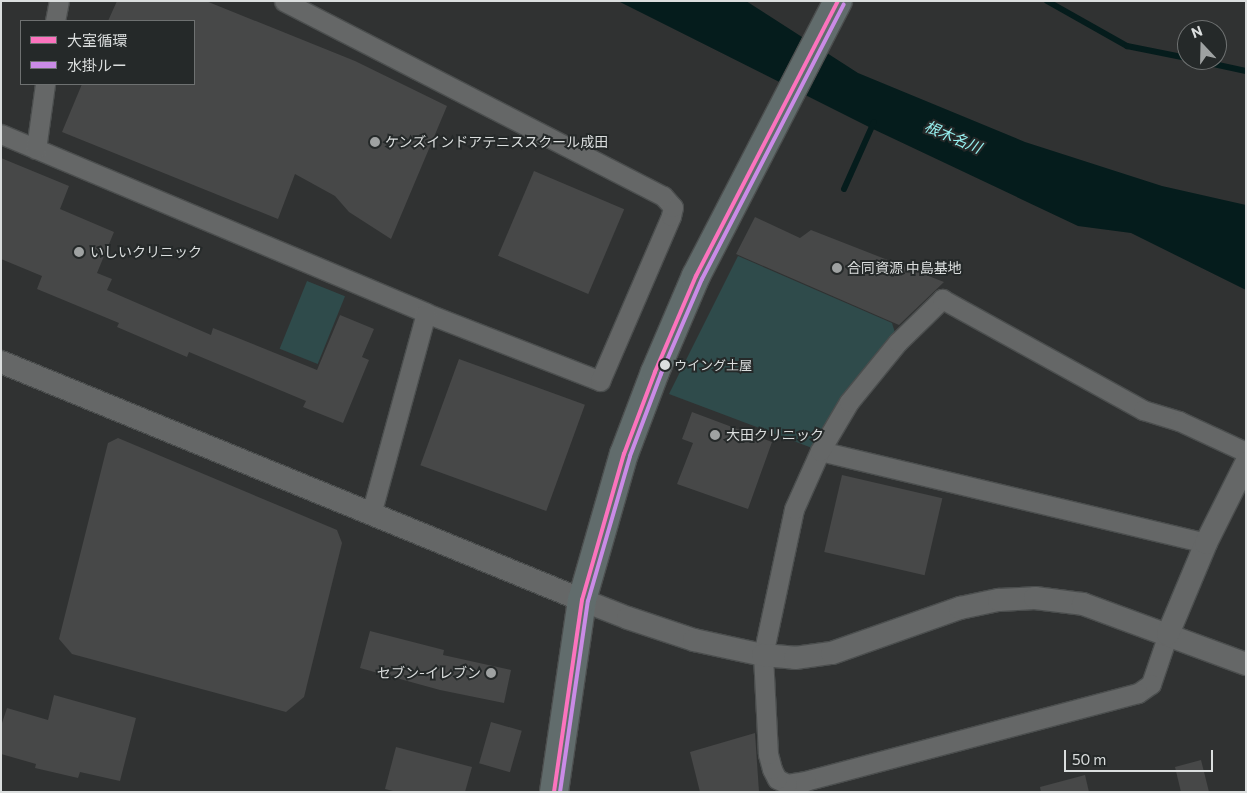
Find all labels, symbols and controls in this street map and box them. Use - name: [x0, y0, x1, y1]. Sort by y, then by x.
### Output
- legend: [20, 20, 195, 85]
- north arrow: [1177, 20, 1227, 70]
- text: N: [1189, 22, 1205, 41]
- text: 大室循環: [67, 31, 127, 49]
- text: 水掛ルー: [67, 56, 127, 74]
- water label: 根木名川: [922, 117, 984, 157]
- place label: ケンズインドアテニススクール成田: [385, 134, 609, 150]
- marker: ケンズインドアテニススクール成田: [369, 136, 381, 148]
- place label: いしいクリニック: [90, 244, 202, 260]
- marker: いしいクリニック: [72, 245, 86, 259]
- place label: 合同資源 中島基地: [847, 260, 962, 276]
- marker: 合同資源 中島基地: [831, 262, 843, 274]
- place label: ウイング土屋: [674, 357, 752, 373]
- marker: ウイング土屋: [660, 360, 670, 370]
- place label: 大田クリニック: [726, 427, 824, 443]
- marker: 大田クリニック: [708, 428, 722, 442]
- place label: セブン-イレブン: [377, 665, 481, 681]
- marker: セブン-イレブン: [485, 667, 497, 679]
- scale bar: [1067, 740, 1216, 772]
- text: 50 m: [1072, 750, 1106, 768]

